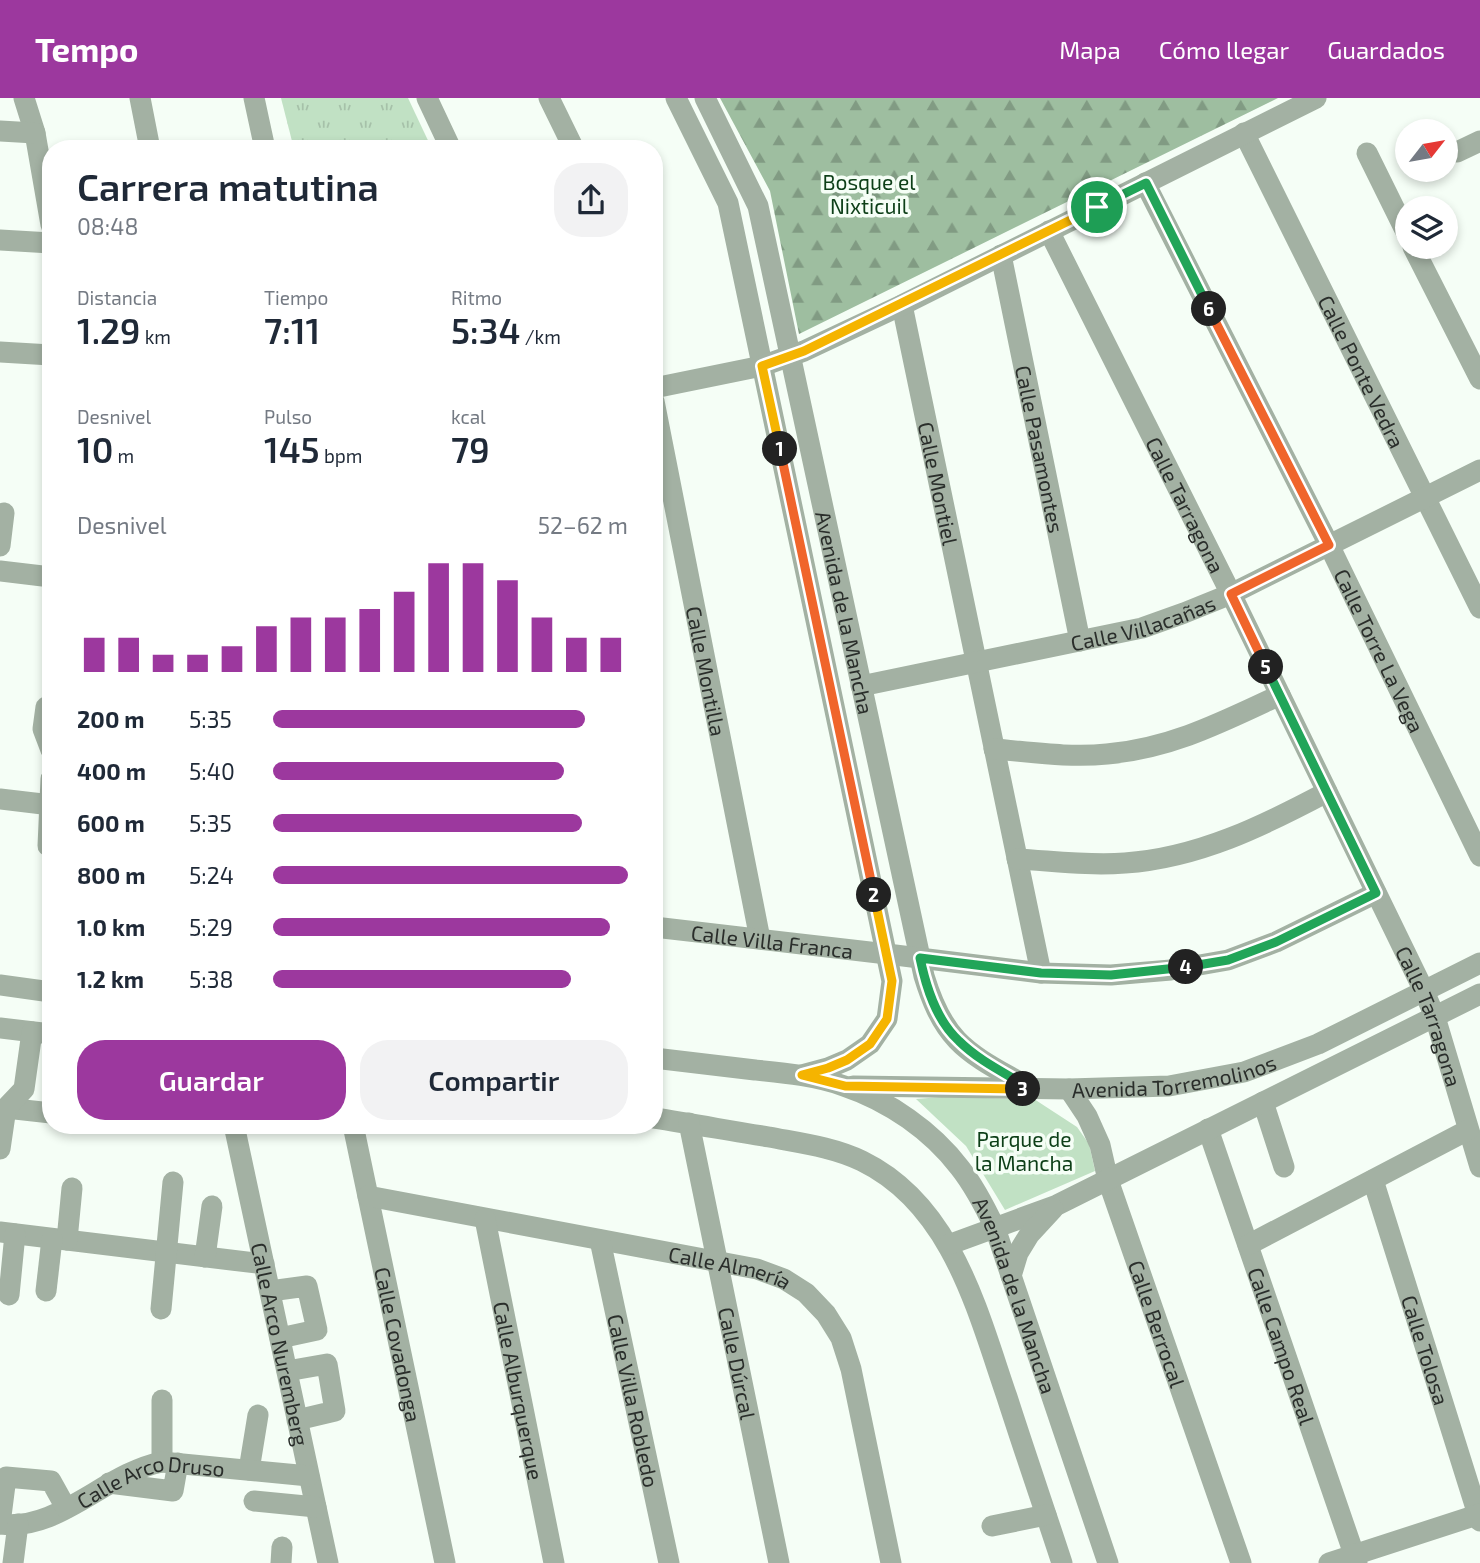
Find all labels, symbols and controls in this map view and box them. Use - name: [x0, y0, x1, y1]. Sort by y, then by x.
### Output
- text: Tempo: [35, 29, 139, 69]
- text: Mapa: [1059, 35, 1121, 64]
- text: Cómo llegar: [1159, 35, 1289, 64]
- text: Guardados: [1327, 35, 1445, 64]
- north arrow: [1395, 119, 1458, 182]
- map controls: [1395, 119, 1458, 259]
- text: Carrera matutina: [77, 163, 379, 209]
- button: share: [554, 163, 628, 237]
- park label: Bosque el Nixticuil: [822, 169, 916, 218]
- pin: [1067, 177, 1127, 237]
- icon: arrive: [1078, 188, 1116, 226]
- button: layers: [1395, 196, 1458, 259]
- text: 08:48: [77, 212, 138, 240]
- text: Distancia: [77, 286, 157, 309]
- text: Tiempo: [264, 286, 328, 309]
- text: Ritmo: [451, 286, 502, 309]
- street label: Calle Ponte Vedra: [1314, 291, 1411, 452]
- pin: 6: [1192, 292, 1226, 326]
- text: 6: [1203, 297, 1214, 320]
- text: 1.29: [77, 309, 140, 351]
- text: 7:11: [264, 309, 320, 351]
- text: 5:34: [451, 309, 520, 351]
- text: km: [140, 325, 171, 348]
- text: /km: [520, 325, 561, 348]
- street label: Calle Pasamontes: [1011, 363, 1070, 535]
- text: Desnivel: [77, 405, 151, 428]
- text: Pulso: [264, 405, 312, 428]
- text: kcal: [451, 405, 486, 428]
- street label: Calle Montiel: [914, 419, 964, 548]
- text: 10: [77, 428, 113, 470]
- text: 145: [264, 428, 320, 470]
- text: 79: [451, 428, 490, 470]
- pin: 1: [762, 432, 798, 466]
- street label: Calle Tarragona: [1142, 432, 1231, 577]
- text: 1: [775, 437, 784, 460]
- text: m: [113, 444, 134, 467]
- text: bpm: [320, 444, 362, 467]
- street label: Avenida de la Mancha: [812, 508, 880, 716]
- text: Desnivel: [77, 511, 167, 539]
- text: 52–62 m: [538, 511, 628, 539]
- street label: Calle Torre La Vega: [1330, 564, 1430, 736]
- street label: Calle Villacañas: [1068, 589, 1219, 655]
- street label: Calle Montilla: [682, 604, 732, 738]
- pin: 5: [1248, 650, 1284, 684]
- text: 5: [1260, 655, 1271, 678]
- text: 200 m: [77, 705, 145, 733]
- text: 5:35: [189, 705, 232, 733]
- text: 400 m: [77, 757, 146, 785]
- text: 5:40: [189, 757, 235, 785]
- text: 600 m: [77, 809, 145, 837]
- text: 5:35: [189, 809, 232, 837]
- text: 800 m: [77, 861, 146, 889]
- text: 5:24: [189, 861, 234, 889]
- pin: 2: [856, 878, 892, 912]
- text: 2: [868, 883, 879, 906]
- text: 1.0 km: [77, 913, 145, 941]
- text: 5:29: [189, 913, 233, 941]
- street label: Calle Villa Franca: [690, 919, 855, 963]
- street label: Calle Tarragona: [1391, 941, 1468, 1089]
- pin: 4: [1168, 950, 1204, 984]
- text: 4: [1179, 955, 1192, 978]
- text: 1.2 km: [77, 965, 144, 993]
- text: 5:38: [189, 965, 234, 993]
- button: Guardar: [77, 1040, 346, 1120]
- button: Compartir: [360, 1040, 628, 1120]
- street label: Avenida Torremolinos: [1071, 1049, 1279, 1101]
- pin: 3: [1006, 1072, 1040, 1107]
- text: 3: [1017, 1077, 1028, 1100]
- park label: Parque de la Mancha: [975, 1126, 1073, 1175]
- street label: Avenida de la Mancha: [969, 1192, 1062, 1397]
- street label: Calle Arco Nuremberg: [247, 1240, 315, 1448]
- street label: Calle Almería: [667, 1240, 797, 1293]
- street label: Calle Berrocal: [1124, 1257, 1192, 1391]
- street label: Calle Covadonga: [371, 1264, 427, 1424]
- street label: Calle Campo Real: [1244, 1264, 1321, 1428]
- street label: Calle Tolosa: [1397, 1292, 1455, 1408]
- street label: Calle Alburquerque: [489, 1299, 550, 1482]
- street label: Calle Dúrcal: [714, 1305, 762, 1422]
- street label: Calle Villa Robledo: [604, 1311, 665, 1489]
- street label: Calle Arco Druso: [72, 1449, 226, 1513]

